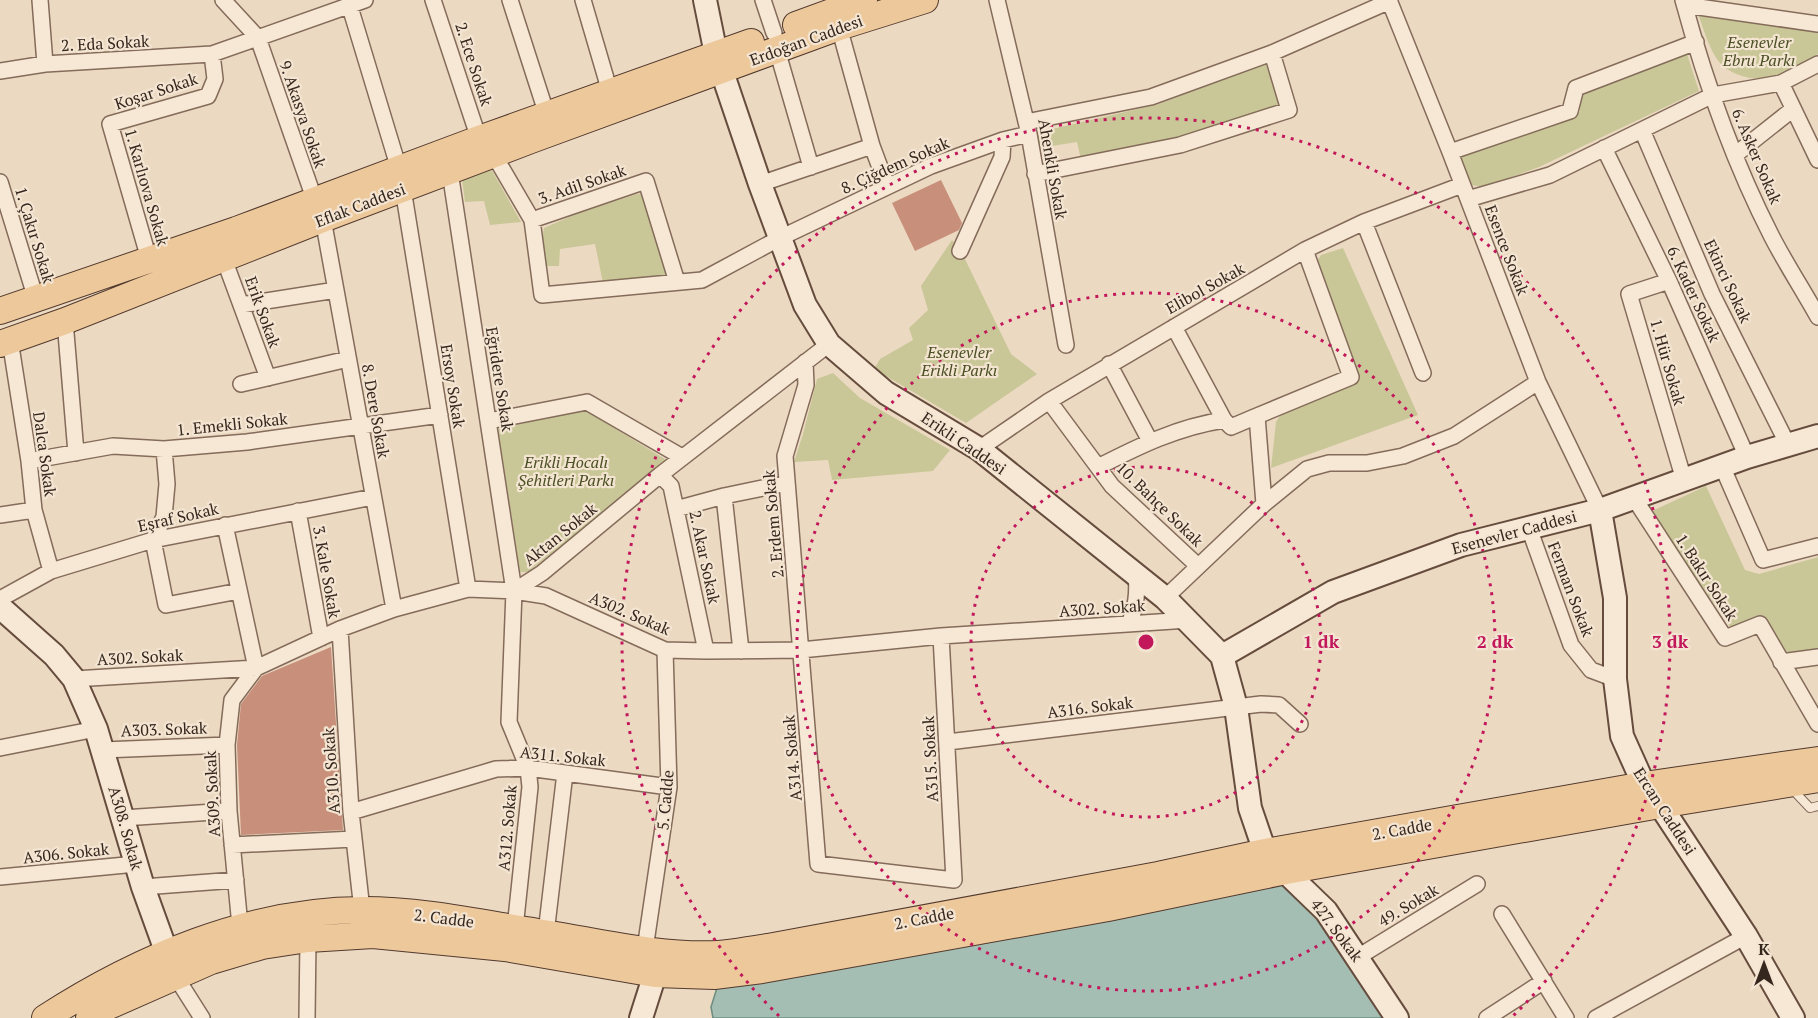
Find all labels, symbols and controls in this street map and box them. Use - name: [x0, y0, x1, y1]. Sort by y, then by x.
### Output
- street label: Erdoğan Caddesi: [746, 9, 866, 71]
- street label: 2. Ece Sokak: [450, 19, 498, 109]
- street label: 2. Eda Sokak: [60, 30, 150, 56]
- park label: Esenevler Ebru Parkı: [1722, 31, 1795, 71]
- street label: 9. Akasya Sokak: [274, 57, 332, 171]
- street label: Koşar Sokak: [112, 67, 201, 115]
- street label: 6. Asker Sokak: [1727, 105, 1787, 208]
- street label: Ahenkli Sokak: [1033, 117, 1073, 222]
- street label: 1. Karlıova Sokak: [120, 126, 174, 249]
- street label: 8. Çiğdem Sokak: [837, 131, 953, 199]
- street label: 3. Adil Sokak: [535, 158, 629, 209]
- street label: Eflak Caddesi: [312, 178, 409, 232]
- street label: 1. Çakır Sokak: [10, 184, 60, 287]
- street label: Esence Sokak: [1480, 202, 1535, 299]
- street label: Ekinci Sokak: [1699, 236, 1757, 327]
- street label: 6. Kader Sokak: [1662, 242, 1726, 346]
- street label: Elibol Sokak: [1162, 257, 1249, 319]
- street label: Erik Sokak: [240, 273, 286, 351]
- street label: 1. Hür Sokak: [1645, 316, 1691, 409]
- street label: Eğridere Sokak: [481, 325, 519, 434]
- park label: Esenevler Erikli Parkı: [920, 341, 997, 381]
- street label: Ersoy Sokak: [435, 342, 471, 430]
- street label: 8. Dere Sokak: [357, 362, 395, 461]
- street label: Erikli Caddesi: [917, 406, 1011, 480]
- street label: 1. Emekli Sokak: [176, 407, 289, 441]
- street label: Dalca Sokak: [28, 410, 62, 499]
- park label: Erikli Hocalı Şehitleri Parkı: [518, 451, 614, 491]
- street label: 10. Bahçe Sokak: [1112, 457, 1209, 552]
- street label: 2. Erdem Sokak: [757, 468, 789, 579]
- street label: Eşraf Sokak: [136, 497, 221, 537]
- street label: Aktan Sokak: [519, 497, 602, 570]
- street label: Esenevler Caddesi: [1449, 505, 1579, 559]
- street label: 2. Akar Sokak: [684, 508, 726, 607]
- street label: 3. Kale Sokak: [308, 524, 346, 621]
- street label: 1. Bakır Sokak: [1671, 529, 1744, 625]
- street label: Ferman Sokak: [1543, 538, 1599, 640]
- street label: A302. Sokak: [586, 586, 675, 640]
- street label: A302. Sokak: [1058, 594, 1147, 622]
- text: 1 dk: [1303, 629, 1340, 653]
- text: 2 dk: [1477, 629, 1514, 653]
- text: 3 dk: [1652, 629, 1689, 653]
- centre of rings: [1136, 632, 1156, 652]
- street label: A302. Sokak: [96, 644, 184, 670]
- street label: A316. Sokak: [1046, 691, 1135, 723]
- street label: A314. Sokak: [777, 713, 807, 802]
- street label: A315. Sokak: [917, 715, 943, 803]
- street label: A303. Sokak: [121, 716, 208, 741]
- street label: A310. Sokak: [317, 726, 345, 815]
- street label: A311. Sokak: [519, 741, 608, 772]
- street label: A309. Sokak: [199, 750, 225, 838]
- street label: Ercan Caddesi: [1628, 763, 1702, 859]
- street label: 5. Cadde: [651, 769, 679, 831]
- street label: A312. Sokak: [492, 783, 522, 872]
- street label: A308. Sokak: [104, 784, 149, 873]
- street label: 2. Cadde: [1370, 813, 1434, 845]
- street label: A306. Sokak: [22, 837, 111, 868]
- street label: 49. Sokak: [1374, 878, 1443, 932]
- street label: 427. Sokak: [1306, 894, 1368, 967]
- street label: 2. Cadde: [892, 901, 956, 935]
- street label: 2. Cadde: [413, 903, 475, 933]
- north arrow: [1734, 934, 1794, 994]
- text: K: [1758, 938, 1770, 960]

